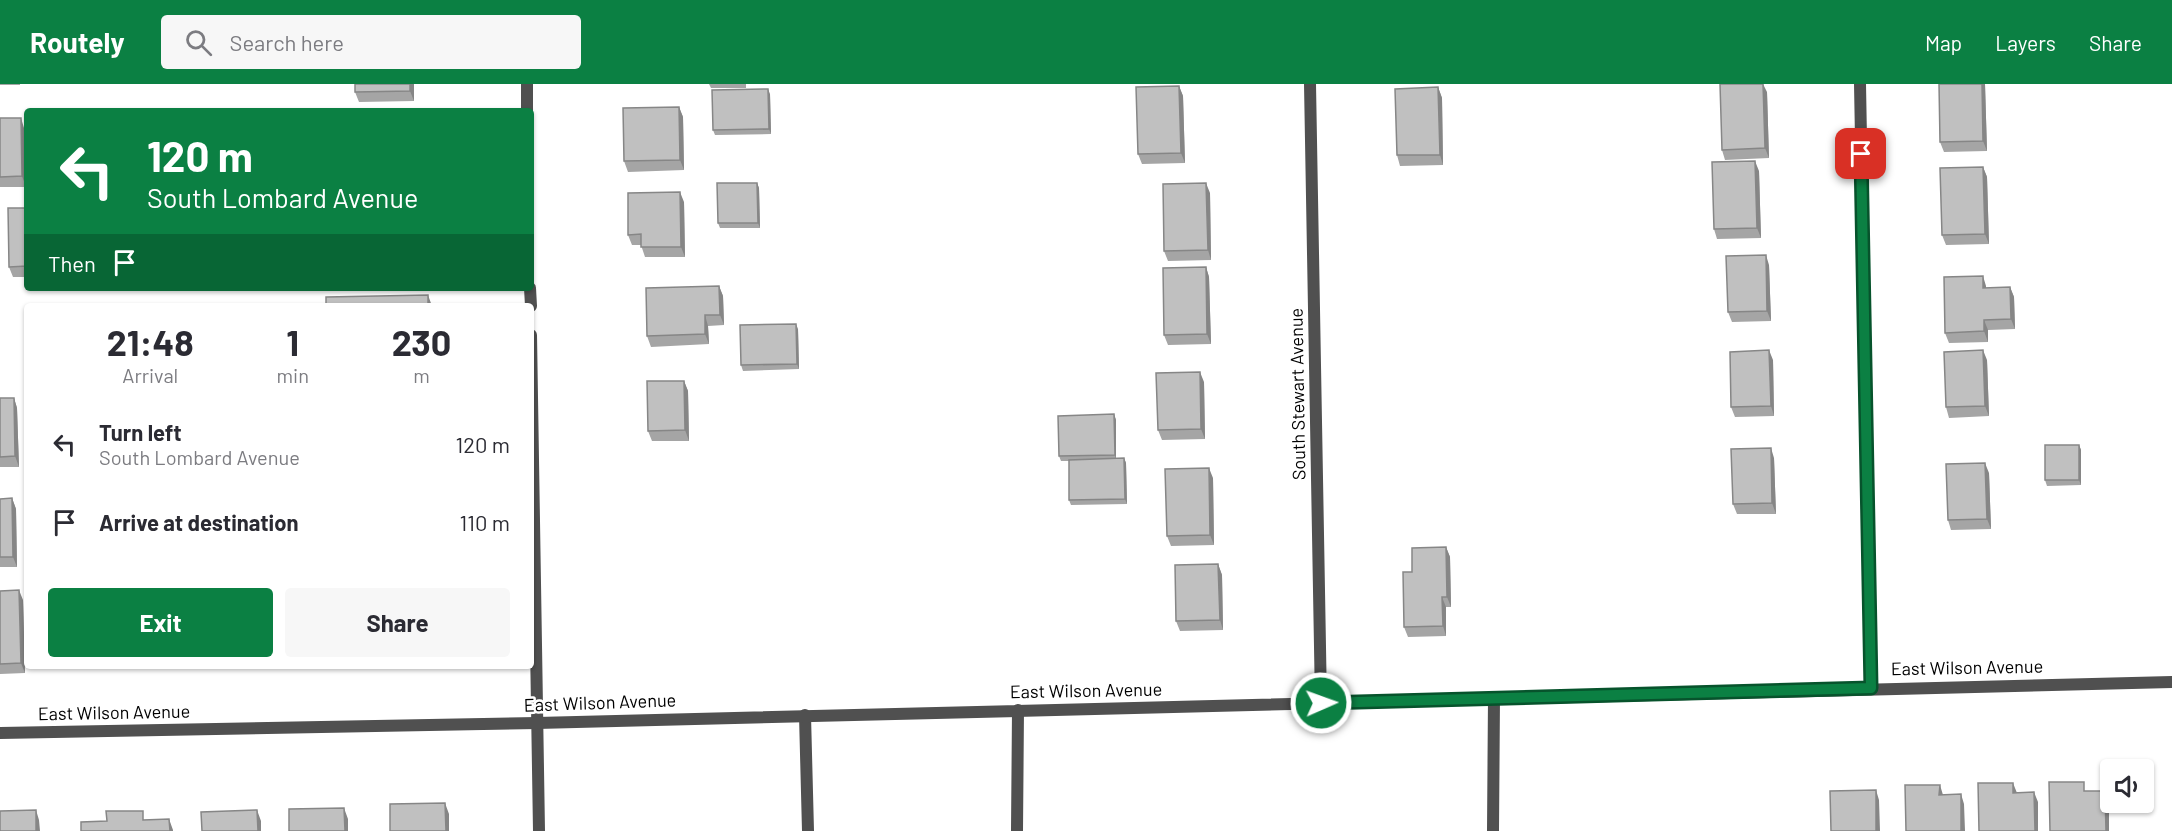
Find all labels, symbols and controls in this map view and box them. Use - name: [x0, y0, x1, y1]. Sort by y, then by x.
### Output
- search box: [161, 15, 581, 69]
- text: Routely: [30, 25, 125, 59]
- icon: search: [182, 26, 215, 59]
- text: Search here: [230, 29, 344, 55]
- text: Map: [1925, 30, 1962, 55]
- text: Layers: [1995, 30, 2056, 55]
- text: Share: [2089, 30, 2142, 55]
- pin: [1835, 128, 1886, 179]
- text: 120 m: [147, 130, 253, 180]
- icon: left: [48, 132, 126, 210]
- icon: arrive: [1844, 137, 1877, 170]
- text: South Lombard Avenue: [147, 181, 418, 213]
- icon: arrive: [108, 246, 141, 279]
- text: Then: [48, 250, 96, 276]
- street label: South Stewart Avenue: [1284, 308, 1310, 480]
- text: 21:48: [107, 320, 194, 363]
- text: 1: [286, 320, 299, 363]
- text: 230: [392, 320, 451, 363]
- text: Arrival: [122, 363, 178, 387]
- text: min: [277, 363, 309, 387]
- text: m: [413, 363, 430, 387]
- text: Turn left: [99, 419, 182, 445]
- icon: left: [48, 428, 81, 461]
- text: 120 m: [455, 431, 510, 457]
- text: South Lombard Avenue: [99, 445, 300, 469]
- icon: arrive: [48, 506, 81, 539]
- text: Arrive at destination: [99, 509, 298, 535]
- text: 110 m: [460, 509, 510, 535]
- button: Exit: [48, 588, 273, 657]
- button: Share: [285, 588, 510, 657]
- street label: East Wilson Avenue: [1891, 655, 2043, 679]
- position arrow: [1289, 671, 1353, 735]
- street label: East Wilson Avenue: [1010, 678, 1162, 702]
- street label: East Wilson Avenue: [523, 688, 676, 716]
- street label: East Wilson Avenue: [38, 700, 190, 724]
- map controls: [2100, 759, 2154, 813]
- button: sound: [2100, 759, 2154, 813]

